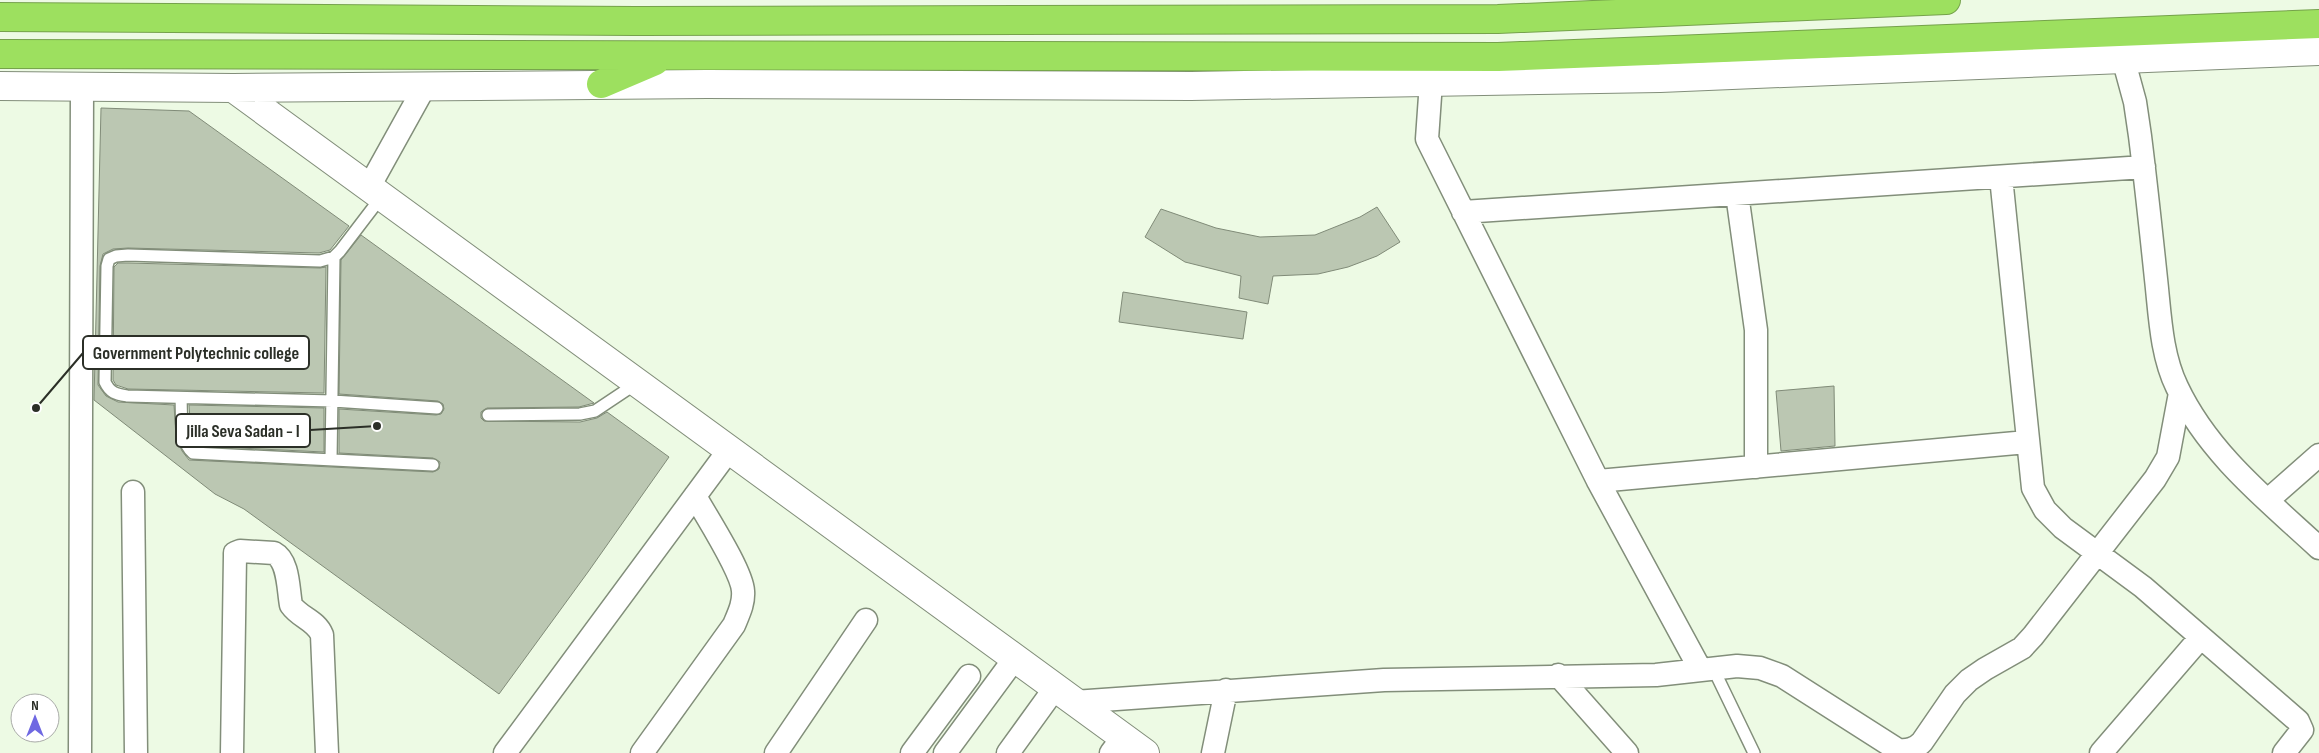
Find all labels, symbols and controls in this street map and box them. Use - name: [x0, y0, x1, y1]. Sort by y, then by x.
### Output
- callout: Government Polytechnic college: [83, 336, 309, 369]
- text: Government Polytechnic college: [93, 343, 299, 364]
- callout: Jilla Seva Sadan - I: [176, 414, 310, 447]
- text: Jilla Seva Sadan - I: [185, 421, 300, 442]
- north arrow: [10, 693, 60, 743]
- text: N: [31, 697, 39, 714]

